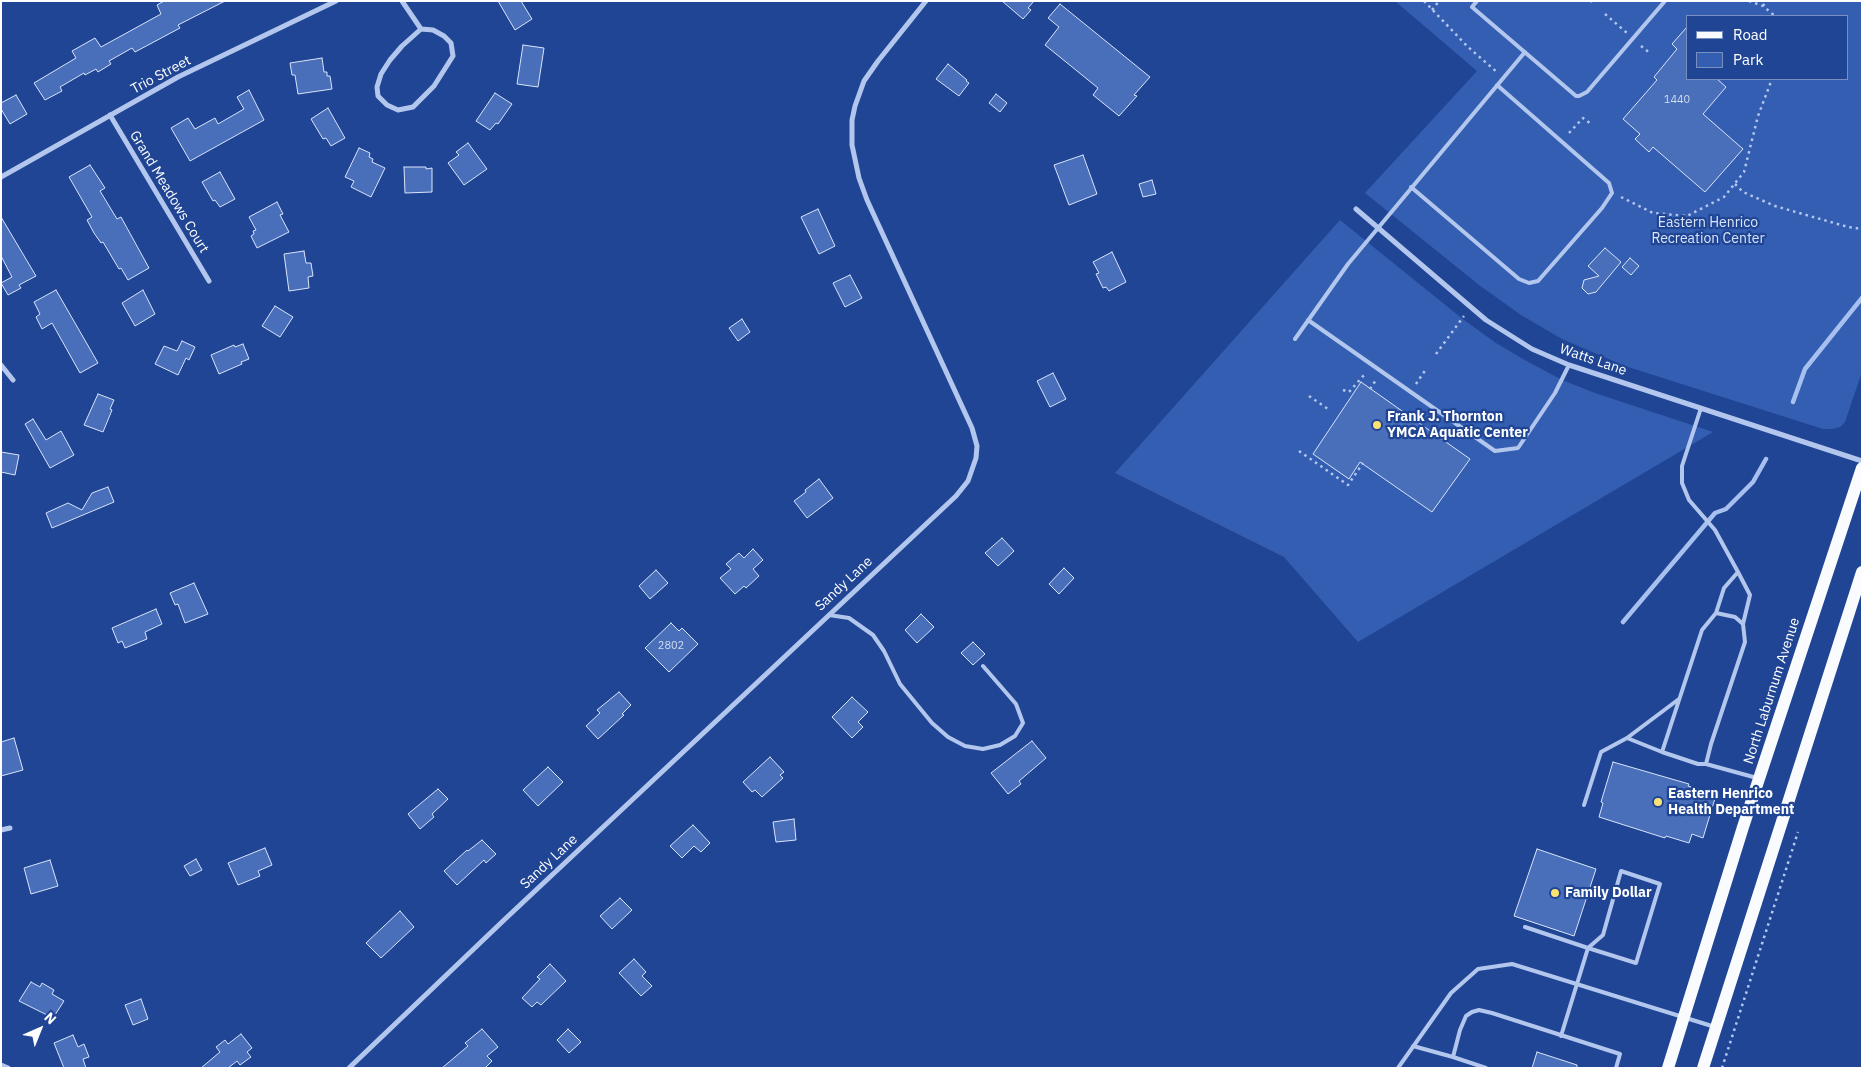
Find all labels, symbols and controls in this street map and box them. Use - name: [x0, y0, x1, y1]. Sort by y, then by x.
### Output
- legend: [1686, 15, 1848, 80]
- text: Road: [1733, 25, 1768, 44]
- text: Park: [1733, 50, 1763, 69]
- street label: Trio Street: [128, 52, 194, 98]
- house number: 1440: [1664, 93, 1690, 107]
- street label: Grand Meadows Court: [126, 128, 212, 256]
- park label: Eastern Henrico Recreation Center: [1651, 215, 1765, 248]
- street label: Watts Lane: [1557, 341, 1629, 379]
- place label: Frank J. Thornton YMCA Aquatic Center: [1387, 409, 1528, 442]
- marker: Frank J. Thornton YMCA Aquatic Center: [1371, 419, 1383, 431]
- street label: Sandy Lane: [812, 553, 876, 615]
- street label: North Laburnum Avenue: [1740, 616, 1804, 766]
- house number: 2802: [658, 639, 684, 653]
- place label: Eastern Henrico Health Department: [1668, 786, 1794, 819]
- marker: Eastern Henrico Health Department: [1652, 796, 1664, 808]
- street label: Sandy Lane: [517, 831, 581, 893]
- place label: Family Dollar: [1565, 885, 1652, 901]
- marker: Family Dollar: [1549, 887, 1561, 899]
- north arrow: [15, 1004, 65, 1054]
- text: N: [41, 1008, 60, 1028]

